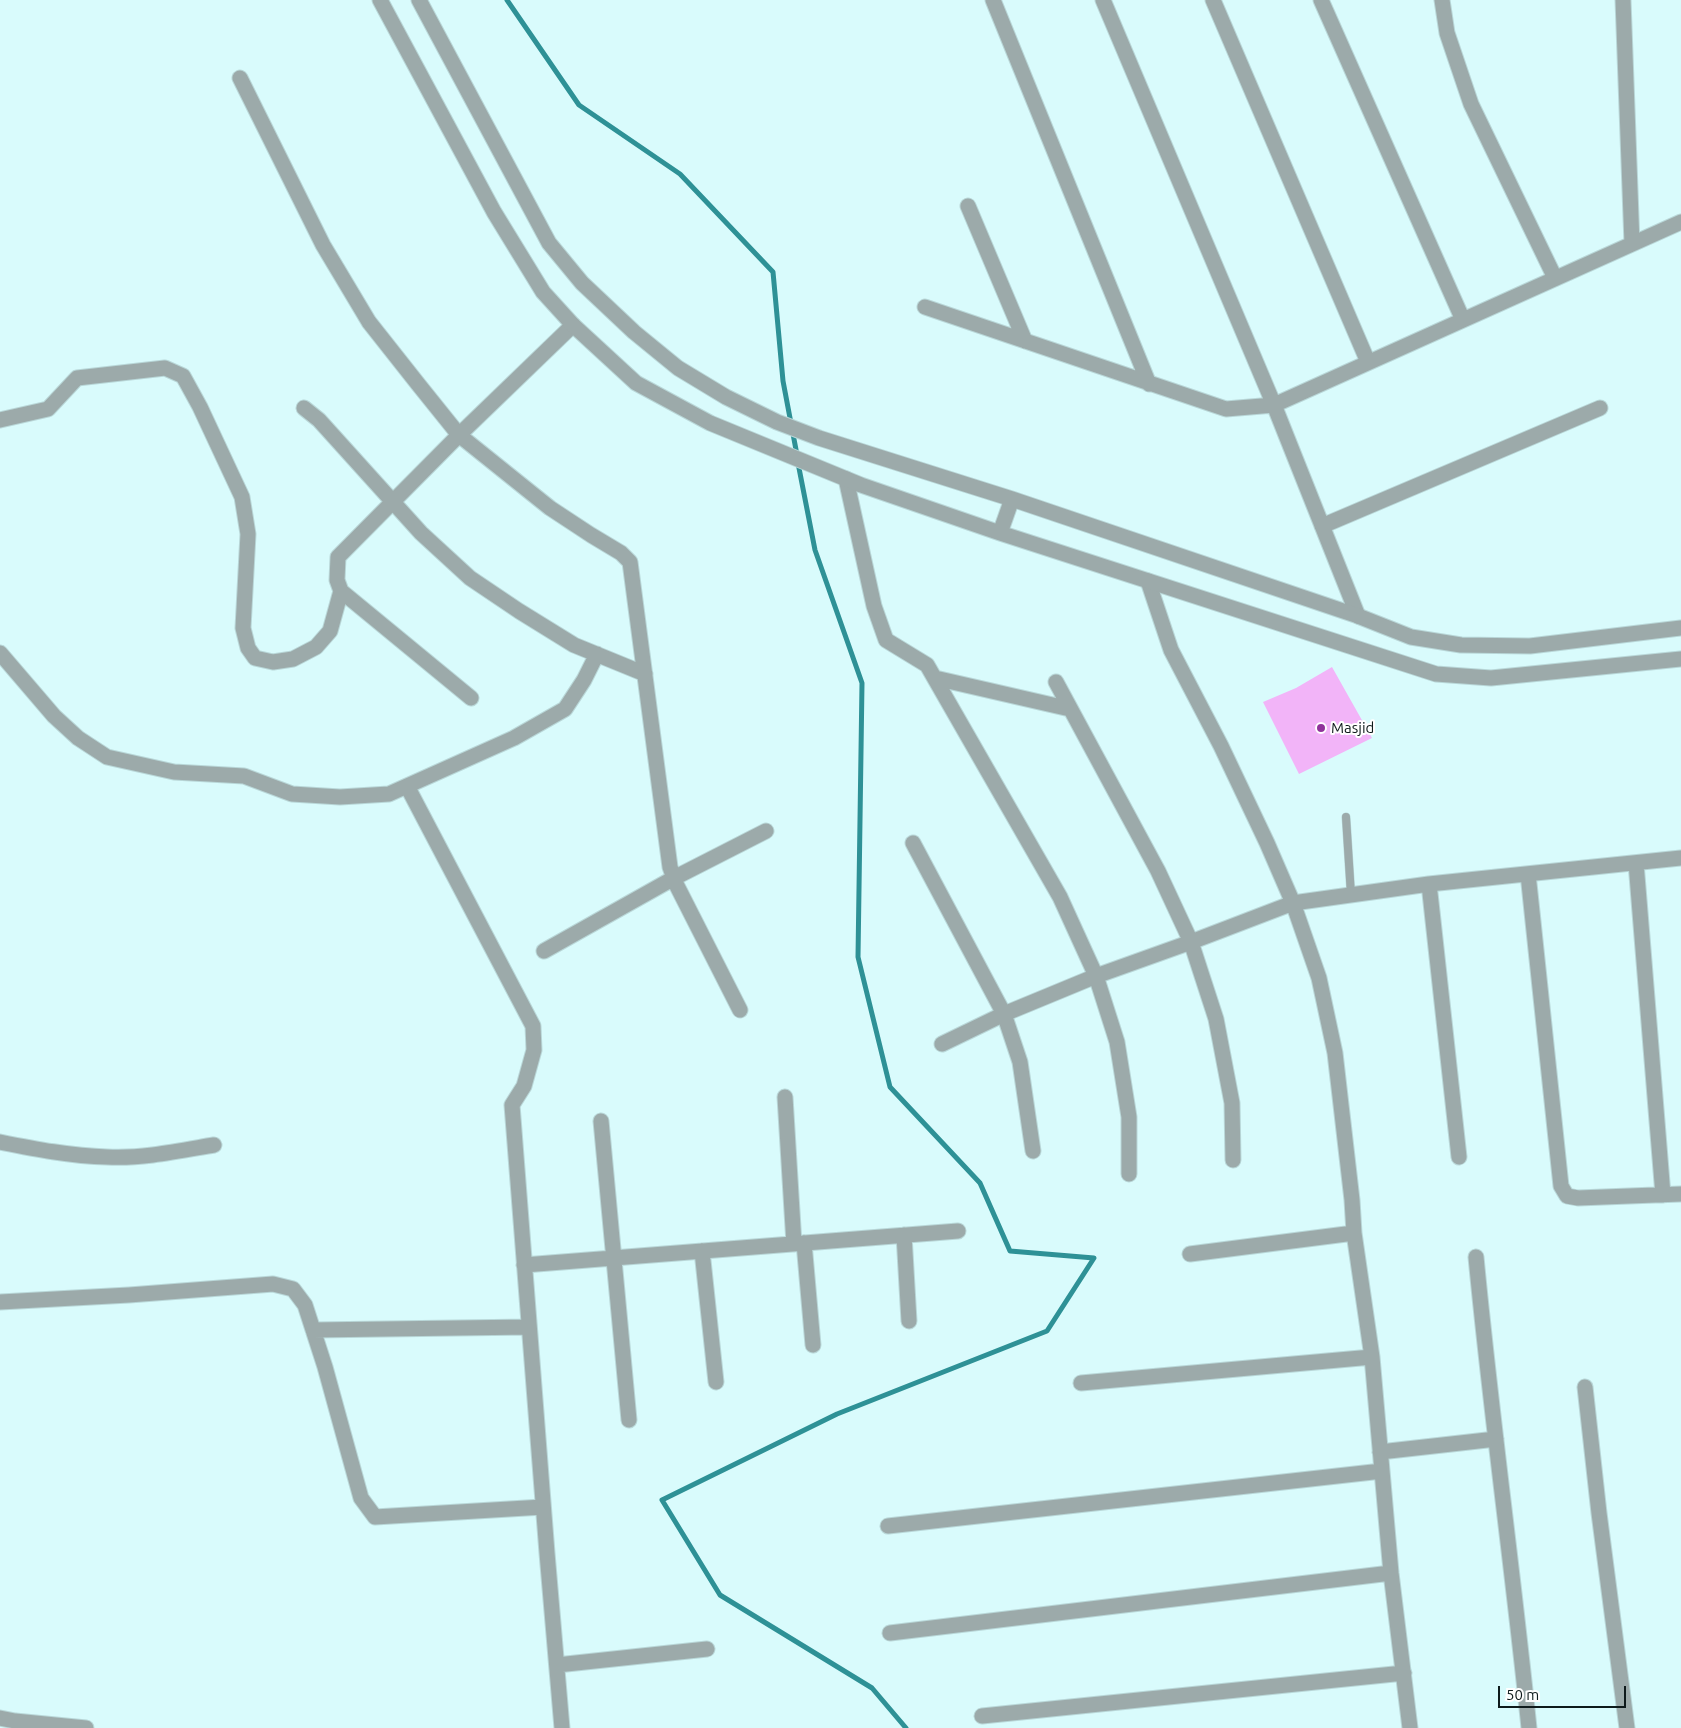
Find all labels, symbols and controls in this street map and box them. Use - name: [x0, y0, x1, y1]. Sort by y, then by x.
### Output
- place label: Masjid: [1331, 719, 1374, 737]
- marker: Masjid: [1315, 722, 1327, 734]
- scale bar: [1501, 1676, 1628, 1708]
- text: 50 m: [1506, 1686, 1539, 1703]

